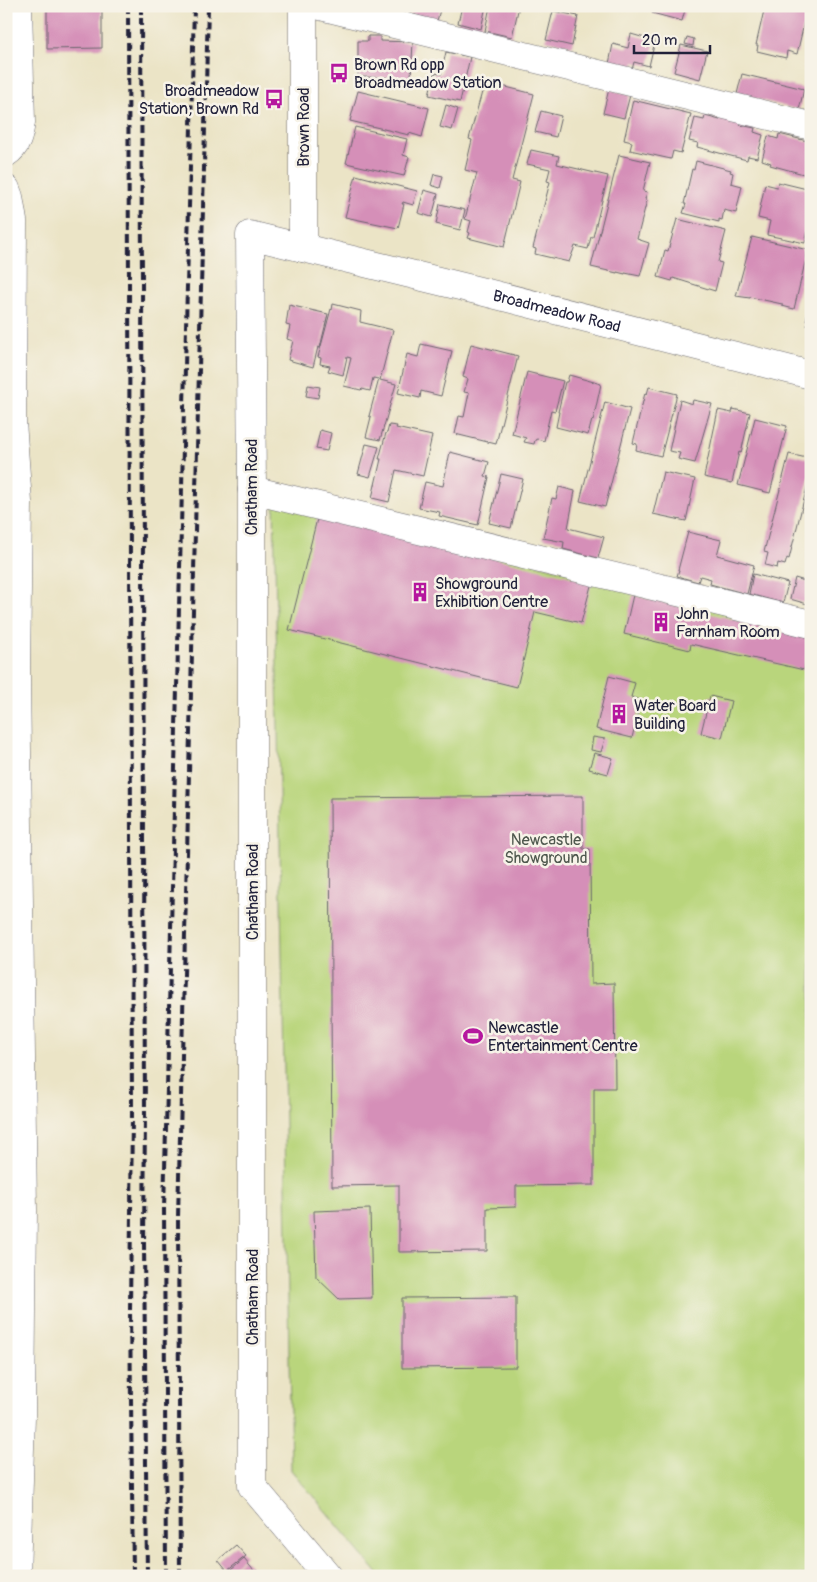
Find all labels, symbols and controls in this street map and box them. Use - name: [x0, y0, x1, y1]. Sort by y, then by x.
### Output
- scale bar: [634, 22, 711, 54]
- text: 20 m: [642, 31, 677, 50]
- place label: Brown Rd opp Broadmeadow Station: [354, 55, 502, 93]
- bus stop icon: Brown Rd opp Broadmeadow Station: [328, 62, 350, 84]
- place label: Broadmeadow Station, Brown Rd: [139, 81, 259, 119]
- street label: Brown Road: [294, 87, 314, 167]
- bus stop icon: Broadmeadow Station, Brown Rd: [263, 88, 285, 110]
- street label: Broadmeadow Road: [491, 286, 623, 337]
- street label: Chatham Road: [242, 439, 262, 535]
- place label: Showground Exhibition Centre: [435, 574, 548, 612]
- building icon: Showground Exhibition Centre: [409, 581, 431, 603]
- place label: John Farnham Room: [676, 604, 780, 642]
- building icon: John Farnham Room: [650, 611, 672, 633]
- place label: Water Board Building: [634, 696, 716, 734]
- building icon: Water Board Building: [608, 703, 630, 725]
- park label: Newcastle Showground: [504, 830, 588, 868]
- street label: Chatham Road: [243, 844, 263, 940]
- place label: Newcastle Entertainment Centre: [488, 1018, 638, 1056]
- sports icon: Newcastle Entertainment Centre: [462, 1025, 484, 1047]
- street label: Chatham Road: [243, 1249, 263, 1345]

